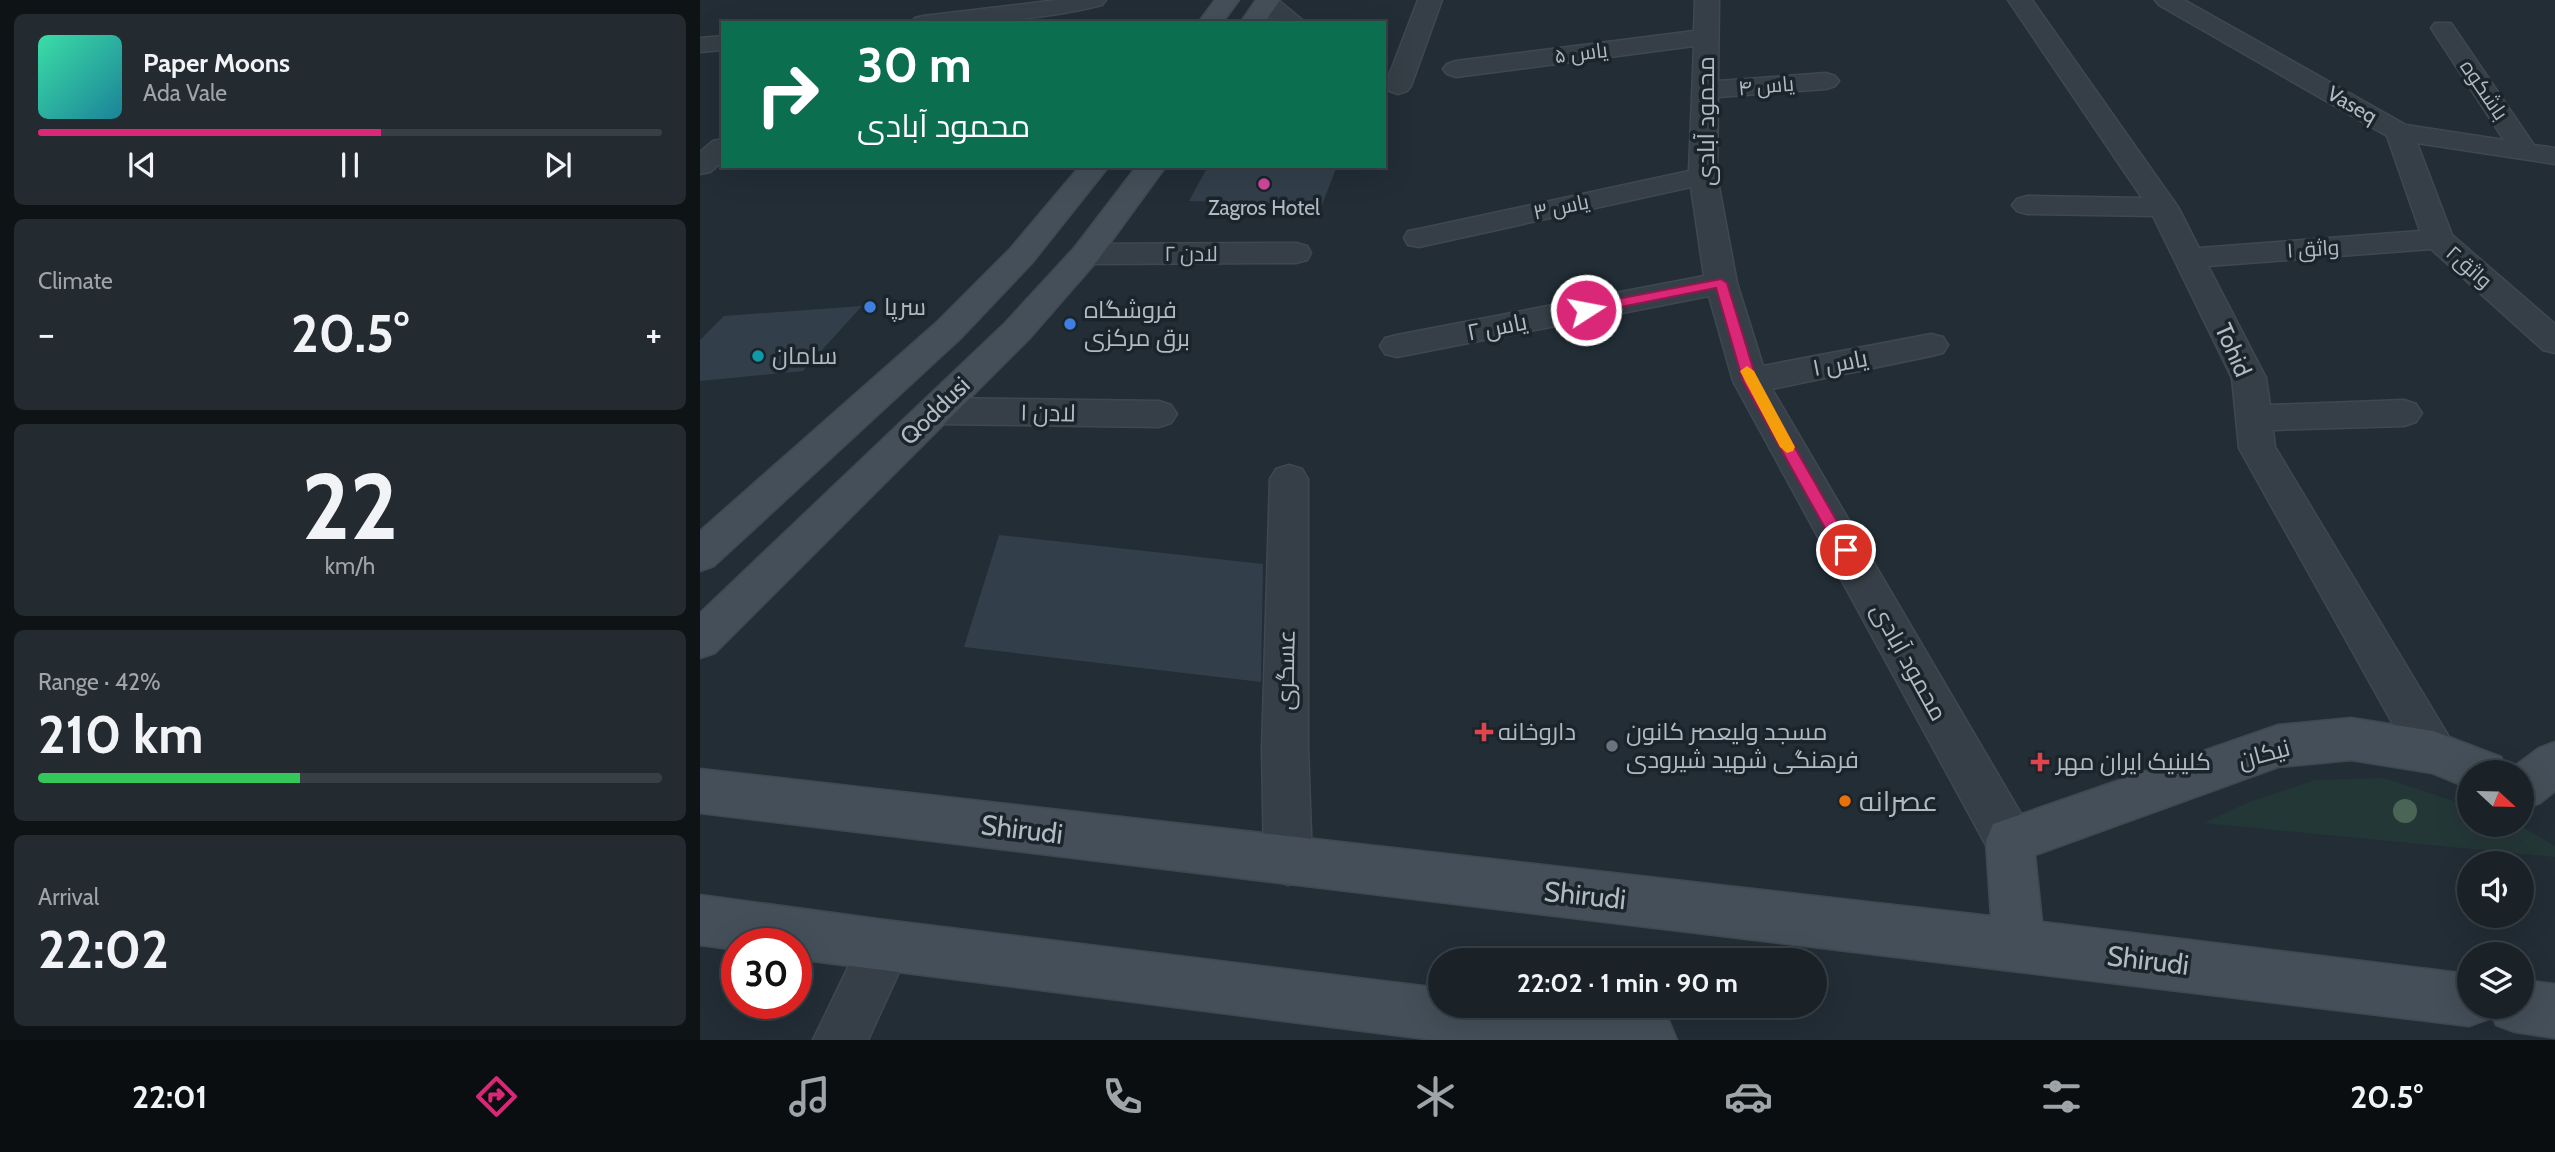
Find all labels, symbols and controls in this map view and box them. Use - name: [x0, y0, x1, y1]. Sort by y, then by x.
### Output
- text: 30 m: [857, 35, 972, 94]
- street label: یاس ۵: [1553, 37, 1609, 69]
- text: Paper Moons: [143, 47, 290, 79]
- icon: right: [742, 49, 833, 140]
- street label: باشکوه: [2455, 55, 2514, 125]
- street label: محمود آبادی: [1691, 56, 1720, 186]
- street label: یاس ۴: [1737, 71, 1795, 101]
- text: Ada Vale: [143, 79, 227, 107]
- street label: Vaseq: [2323, 80, 2382, 129]
- text: محمود آبادی: [857, 106, 1030, 145]
- icon: previous: [123, 146, 161, 184]
- icon: pause: [331, 146, 369, 184]
- icon: next: [539, 146, 577, 184]
- marker: Zagros Hotel: [1256, 176, 1272, 192]
- street label: یاس ۳: [1531, 188, 1592, 226]
- place label: Zagros Hotel: [1208, 195, 1320, 220]
- street label: واثق ۱: [2286, 234, 2340, 264]
- street label: واثق۲: [2441, 240, 2497, 294]
- street label: لادن ۲: [1164, 241, 1218, 267]
- text: Climate: [38, 267, 113, 295]
- position arrow: [1549, 273, 1623, 347]
- place label: سرپا: [884, 292, 926, 323]
- place label: فروشگاه برق مرکزی: [1084, 295, 1190, 353]
- marker: سرپا: [862, 299, 878, 315]
- text: 20.5°: [291, 302, 409, 365]
- street label: یاس ۲: [1464, 306, 1530, 347]
- text: −: [38, 310, 55, 357]
- text: +: [645, 310, 662, 357]
- marker: فروشگاه برق مرکزی: [1062, 316, 1078, 332]
- street label: Tohid: [2209, 319, 2258, 381]
- place label: سامان: [772, 341, 837, 370]
- street label: یاس ۱: [1810, 343, 1870, 382]
- marker: سامان: [750, 348, 766, 364]
- street label: Qoddusi: [894, 370, 976, 451]
- street label: لادن ۱: [1020, 398, 1076, 427]
- text: 22: [302, 451, 398, 562]
- pin: [1816, 520, 1876, 580]
- icon: arrive: [1827, 531, 1865, 569]
- text: km/h: [325, 552, 375, 580]
- street label: محمود آبادی: [1865, 598, 1954, 726]
- street label: عسگری: [1270, 629, 1301, 711]
- text: Range · 42%: [38, 668, 161, 696]
- text: 210 km: [38, 703, 204, 766]
- place label: داروخانه: [1498, 717, 1576, 746]
- place label: مسجد ولیعصر کانون فرهنگی شهید شیرودی: [1626, 717, 1859, 774]
- marker: داروخانه: [1476, 724, 1492, 740]
- street label: نیکان: [2235, 733, 2293, 774]
- marker: مسجد ولیعصر کانون فرهنگی شهید شیرودی: [1604, 738, 1620, 754]
- place label: کلینیک ایران مهر: [2054, 747, 2211, 776]
- marker: کلینیک ایران مهر: [2030, 752, 2050, 772]
- north arrow: [2457, 760, 2534, 836]
- map controls: [2457, 760, 2534, 1019]
- place label: عصرانه: [1859, 784, 1938, 818]
- marker: عصرانه: [1837, 793, 1853, 809]
- street label: Shirudi: [979, 807, 1065, 851]
- button: sound: [2457, 851, 2534, 928]
- street label: Shirudi: [1542, 874, 1628, 916]
- text: Arrival: [38, 883, 99, 911]
- text: 22:02: [38, 918, 169, 981]
- speed limit sign: 30: [721, 928, 812, 1019]
- street label: Shirudi: [2105, 938, 2191, 982]
- button: layers: [2457, 942, 2534, 1019]
- text: 22:02 · 1 min · 90 m: [1517, 967, 1738, 999]
- icon: directions: [472, 1072, 521, 1121]
- icon: music: [785, 1072, 834, 1121]
- icon: phone: [1098, 1072, 1147, 1121]
- icon: climate: [1411, 1072, 1460, 1121]
- icon: car: [1724, 1072, 1773, 1121]
- icon: filters: [2037, 1072, 2086, 1121]
- text: 22:01: [132, 1077, 207, 1116]
- text: 20.5°: [2350, 1077, 2423, 1116]

